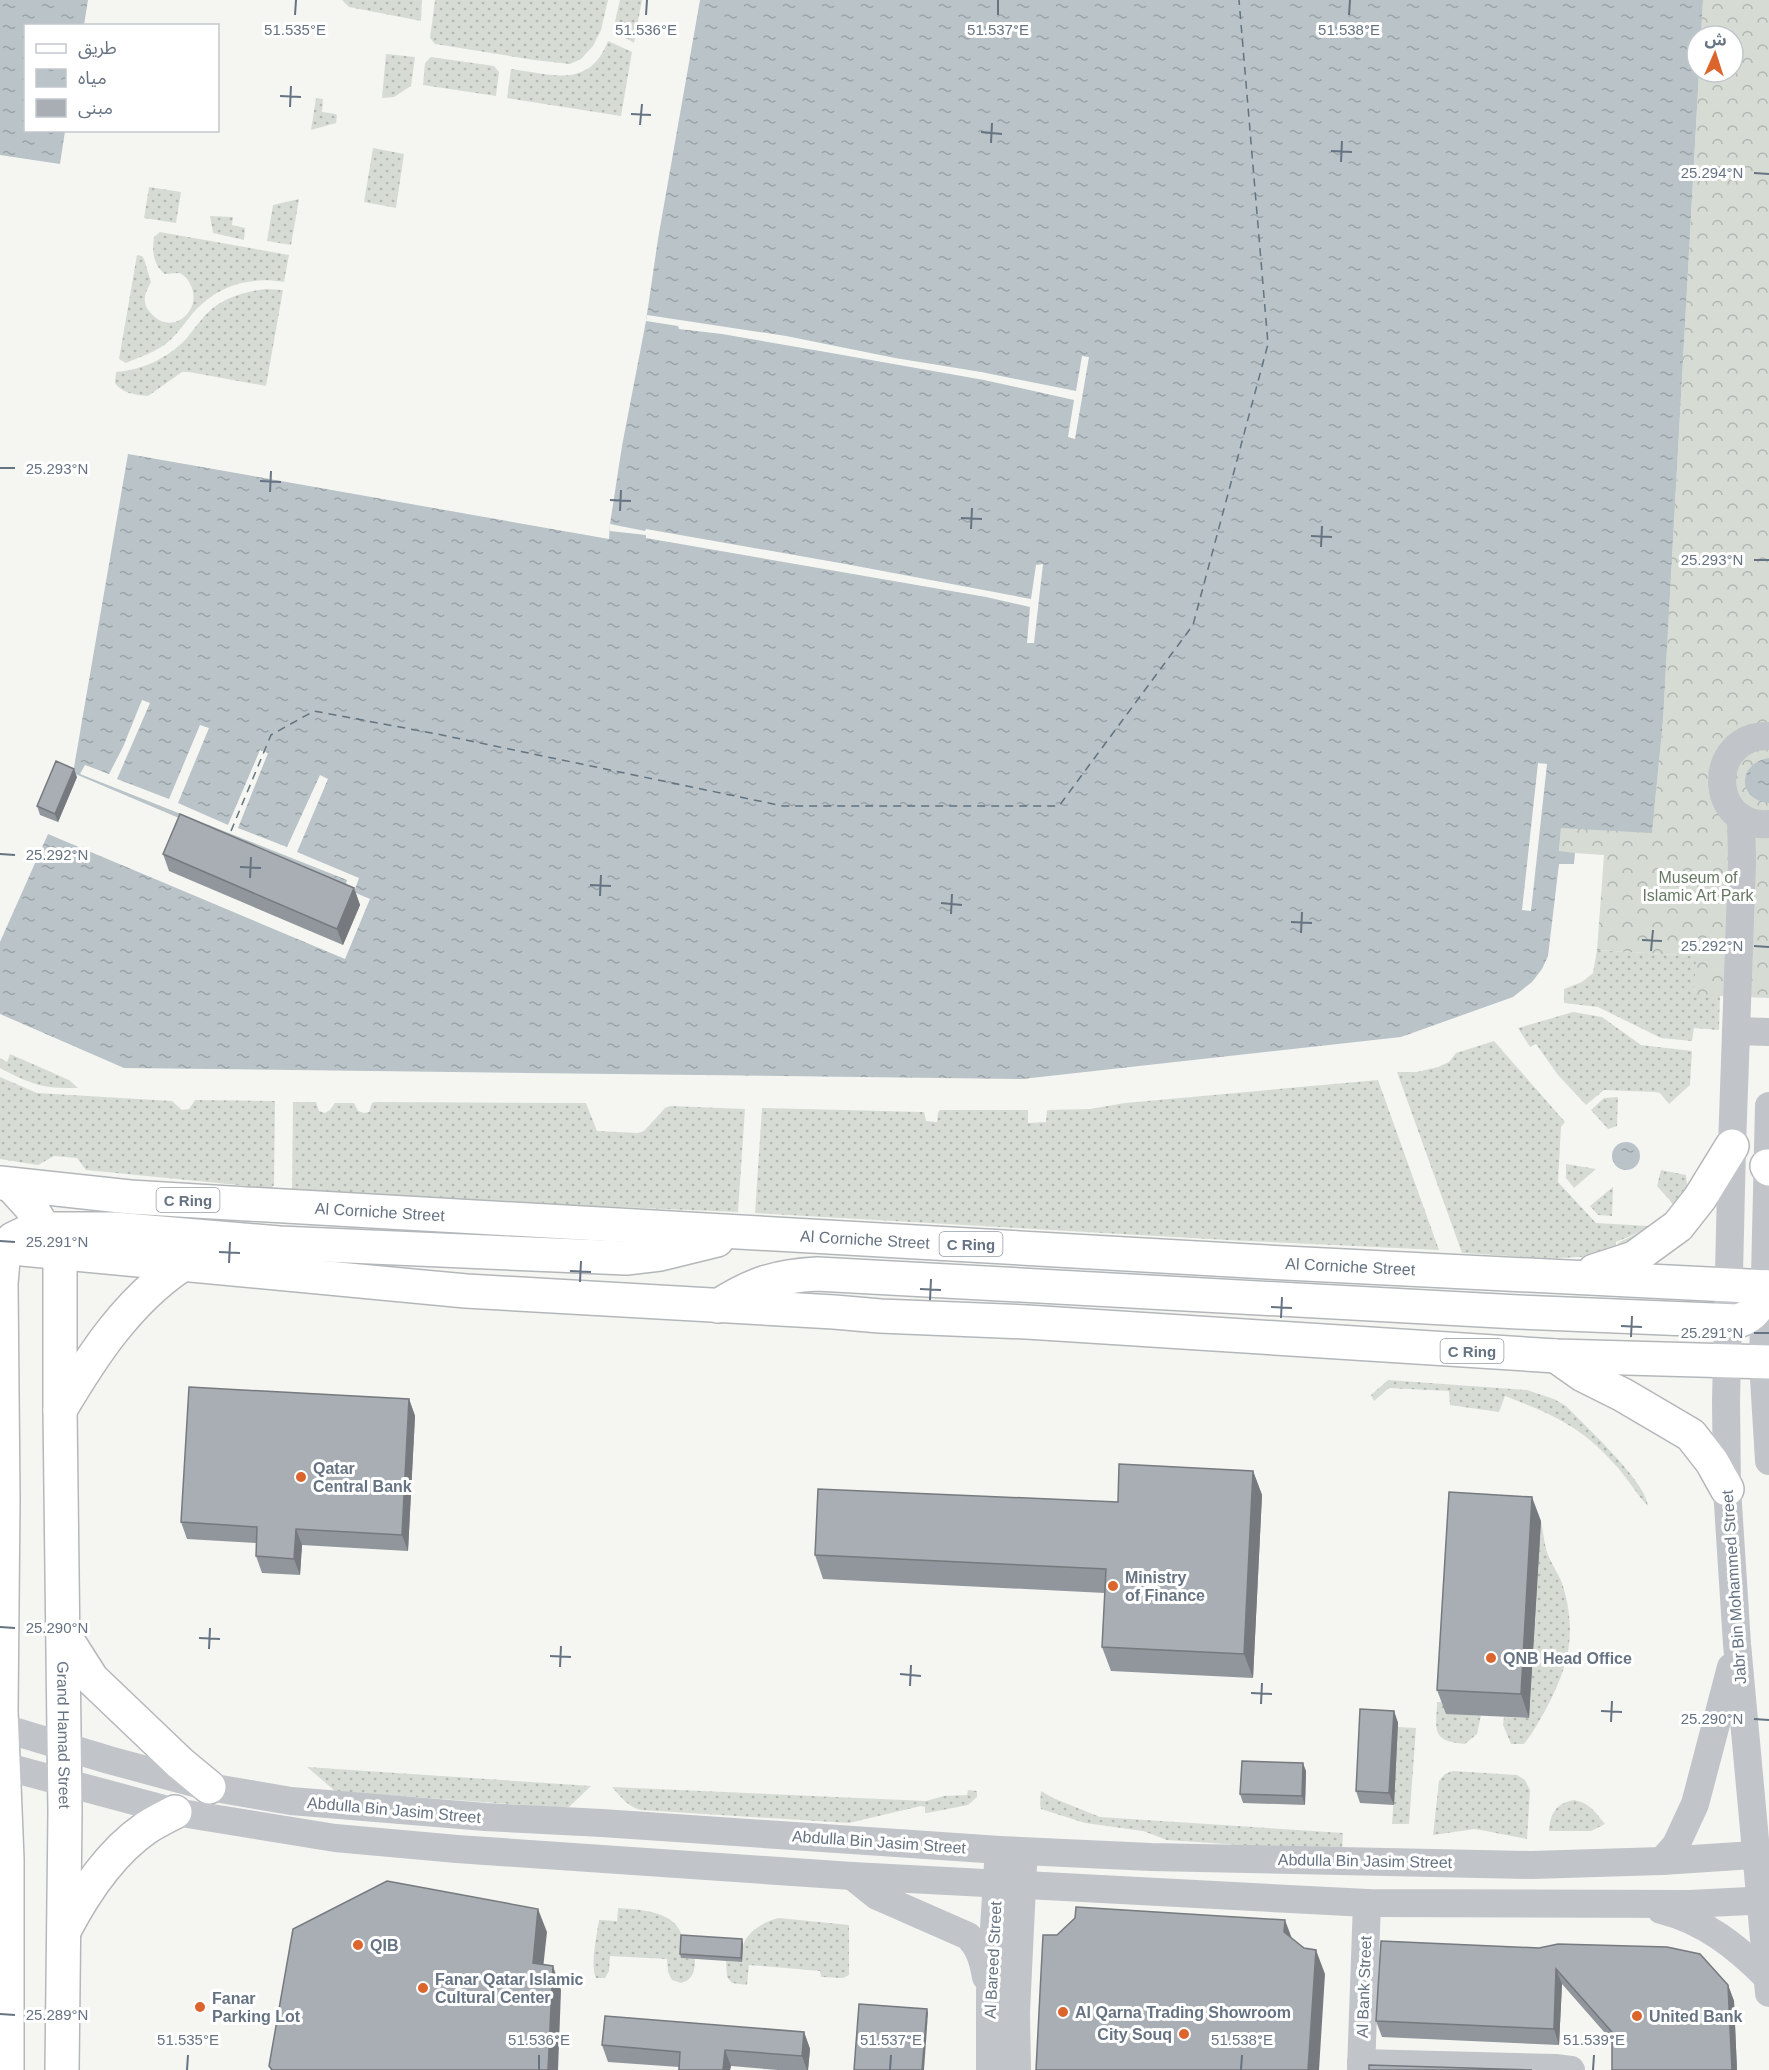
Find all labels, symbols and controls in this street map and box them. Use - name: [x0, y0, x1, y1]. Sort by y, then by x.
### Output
- text: 51.535°E: [264, 21, 326, 38]
- text: 51.536°E: [615, 21, 677, 38]
- text: 51.537°E: [967, 21, 1029, 38]
- text: 51.538°E: [1318, 21, 1380, 38]
- legend: [24, 24, 219, 132]
- north arrow: [1685, 24, 1745, 84]
- text: ش: [1704, 30, 1727, 50]
- text: طريق: [78, 38, 117, 59]
- text: مياه: [78, 68, 107, 88]
- text: مبنى: [78, 98, 113, 119]
- text: 25.294°N: [1681, 164, 1743, 181]
- text: 25.293°N: [26, 460, 88, 477]
- text: 25.293°N: [1681, 551, 1743, 568]
- text: 25.292°N: [26, 846, 88, 863]
- park label: Museum of Islamic Art Park: [1642, 869, 1755, 904]
- text: 25.292°N: [1681, 937, 1743, 954]
- road number: C Ring: [156, 1188, 219, 1212]
- street label: Al Corniche Street: [314, 1199, 446, 1224]
- street label: Al Corniche Street: [800, 1227, 931, 1251]
- road number: C Ring: [940, 1232, 1002, 1256]
- text: 25.291°N: [26, 1233, 88, 1250]
- street label: Al Corniche Street: [1285, 1254, 1416, 1278]
- text: 25.291°N: [1681, 1324, 1743, 1341]
- road number: C Ring: [1440, 1339, 1504, 1363]
- place label: Qatar Central Bank: [313, 1460, 412, 1495]
- marker: Qatar Central Bank: [294, 1470, 308, 1484]
- street label: Jabr Bin Mohammed Street: [1719, 1489, 1749, 1685]
- place label: Ministry of Finance: [1125, 1569, 1205, 1604]
- marker: Ministry of Finance: [1106, 1579, 1120, 1593]
- text: 25.290°N: [26, 1619, 88, 1636]
- place label: QNB Head Office: [1503, 1650, 1632, 1667]
- marker: QNB Head Office: [1484, 1651, 1498, 1665]
- street label: Grand Hamad Street: [55, 1661, 73, 1810]
- text: 25.290°N: [1681, 1710, 1743, 1727]
- street label: Abdulla Bin Jasim Street: [306, 1794, 482, 1826]
- street label: Abdulla Bin Jasim Street: [791, 1827, 967, 1857]
- street label: Abdulla Bin Jasim Street: [1278, 1851, 1453, 1871]
- street label: Al Bareed Street: [981, 1900, 1005, 2019]
- street label: Al Bank Street: [1354, 1935, 1374, 2038]
- place label: QIB: [370, 1937, 398, 1954]
- marker: QIB: [351, 1938, 365, 1952]
- place label: Fanar Qatar Islamic Cultural Center: [435, 1971, 584, 2006]
- marker: Fanar Qatar Islamic Cultural Center: [416, 1981, 430, 1995]
- place label: Fanar Parking Lot: [212, 1990, 301, 2025]
- marker: Fanar Parking Lot: [193, 2000, 207, 2014]
- place label: Al Qarna Trading Showroom: [1075, 2004, 1291, 2021]
- marker: Al Qarna Trading Showroom: [1056, 2005, 1070, 2019]
- text: 25.289°N: [26, 2006, 88, 2023]
- place label: United Bank: [1649, 2008, 1742, 2025]
- marker: United Bank: [1630, 2009, 1644, 2023]
- place label: City Souq: [1097, 2026, 1172, 2043]
- marker: City Souq: [1177, 2027, 1191, 2041]
- text: 51.535°E: [157, 2031, 219, 2048]
- text: 51.536°E: [508, 2031, 570, 2048]
- text: 51.537°E: [860, 2031, 922, 2048]
- text: 51.538°E: [1211, 2031, 1273, 2048]
- text: 51.539°E: [1563, 2031, 1625, 2048]

